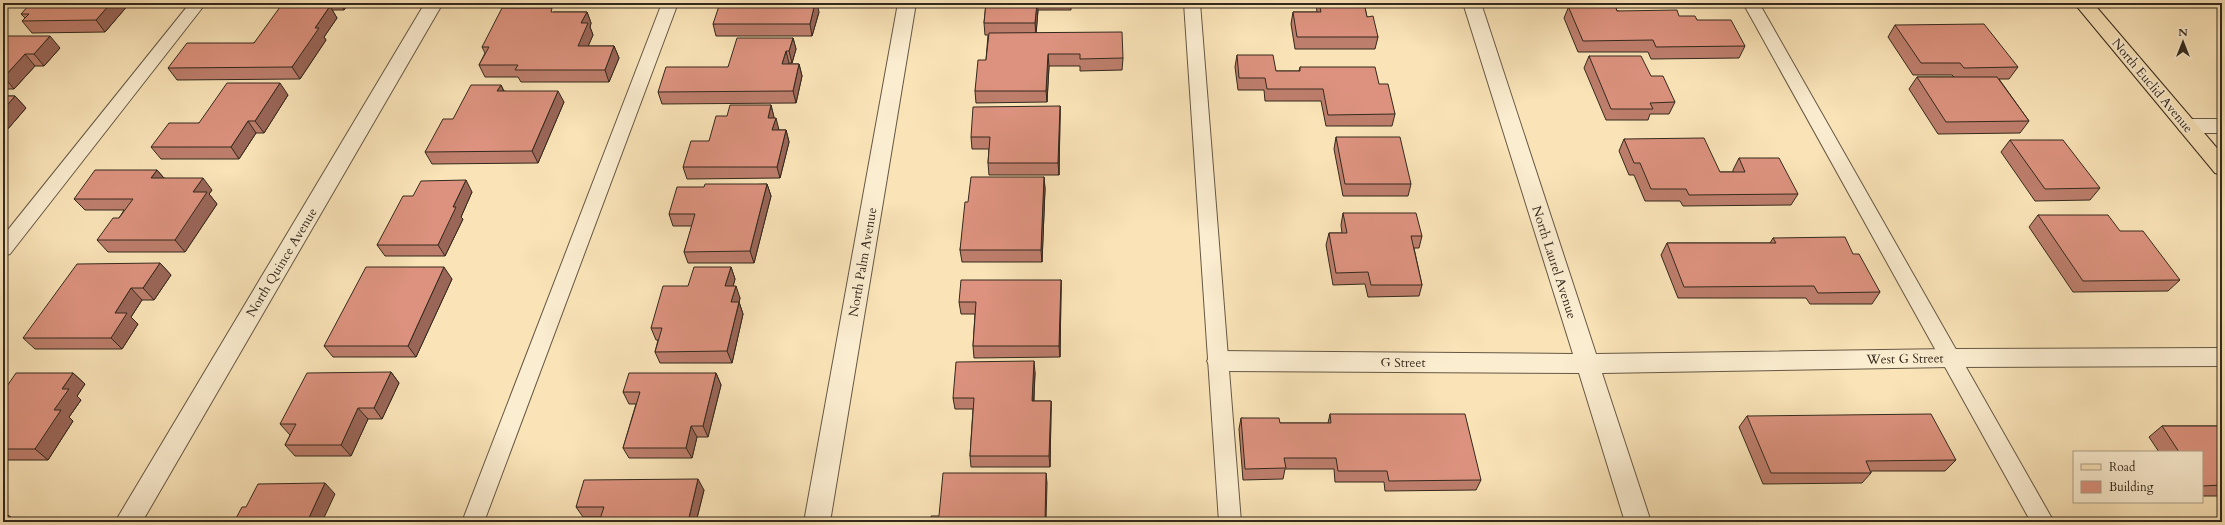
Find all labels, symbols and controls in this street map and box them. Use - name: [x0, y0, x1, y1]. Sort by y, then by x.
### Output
- north arrow: [2163, 22, 2203, 62]
- text: N: [2178, 25, 2188, 40]
- street label: North Euclid Avenue: [2107, 35, 2197, 137]
- street label: North Quince Avenue: [242, 204, 322, 320]
- street label: North Laurel Avenue: [1527, 204, 1581, 321]
- street label: North Palm Avenue: [844, 206, 881, 318]
- street label: West G Street: [1865, 349, 1944, 369]
- street label: G Street: [1380, 354, 1426, 372]
- legend: [2073, 451, 2203, 503]
- text: Road: [2109, 459, 2136, 475]
- text: Building: [2109, 479, 2154, 495]

